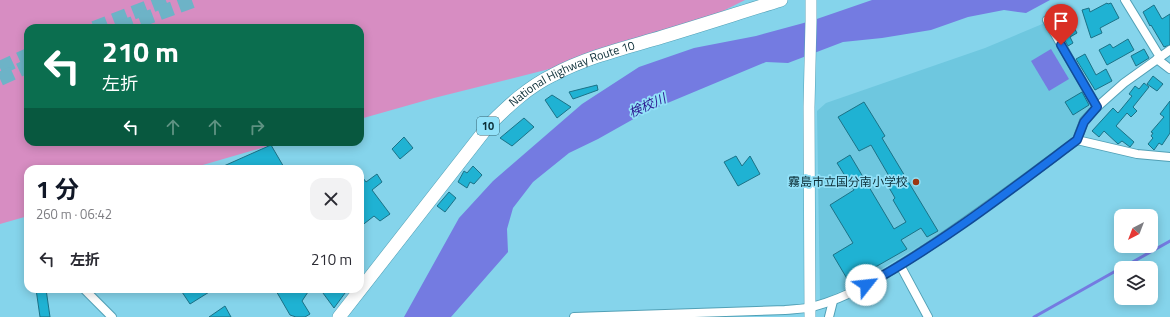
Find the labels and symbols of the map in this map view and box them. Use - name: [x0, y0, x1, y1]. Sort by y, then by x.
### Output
- pin: [1044, 4, 1078, 45]
- street label: National Highway Route 10: [504, 35, 637, 111]
- water label: 検校川: [625, 87, 671, 122]
- road number: 10: [477, 117, 499, 135]
- place label: 霧島市立国分南小学校: [788, 172, 908, 191]
- marker: 霧島市立国分南小学校: [911, 177, 921, 187]
- north arrow: [1114, 209, 1158, 253]
- position arrow: [845, 264, 887, 306]

